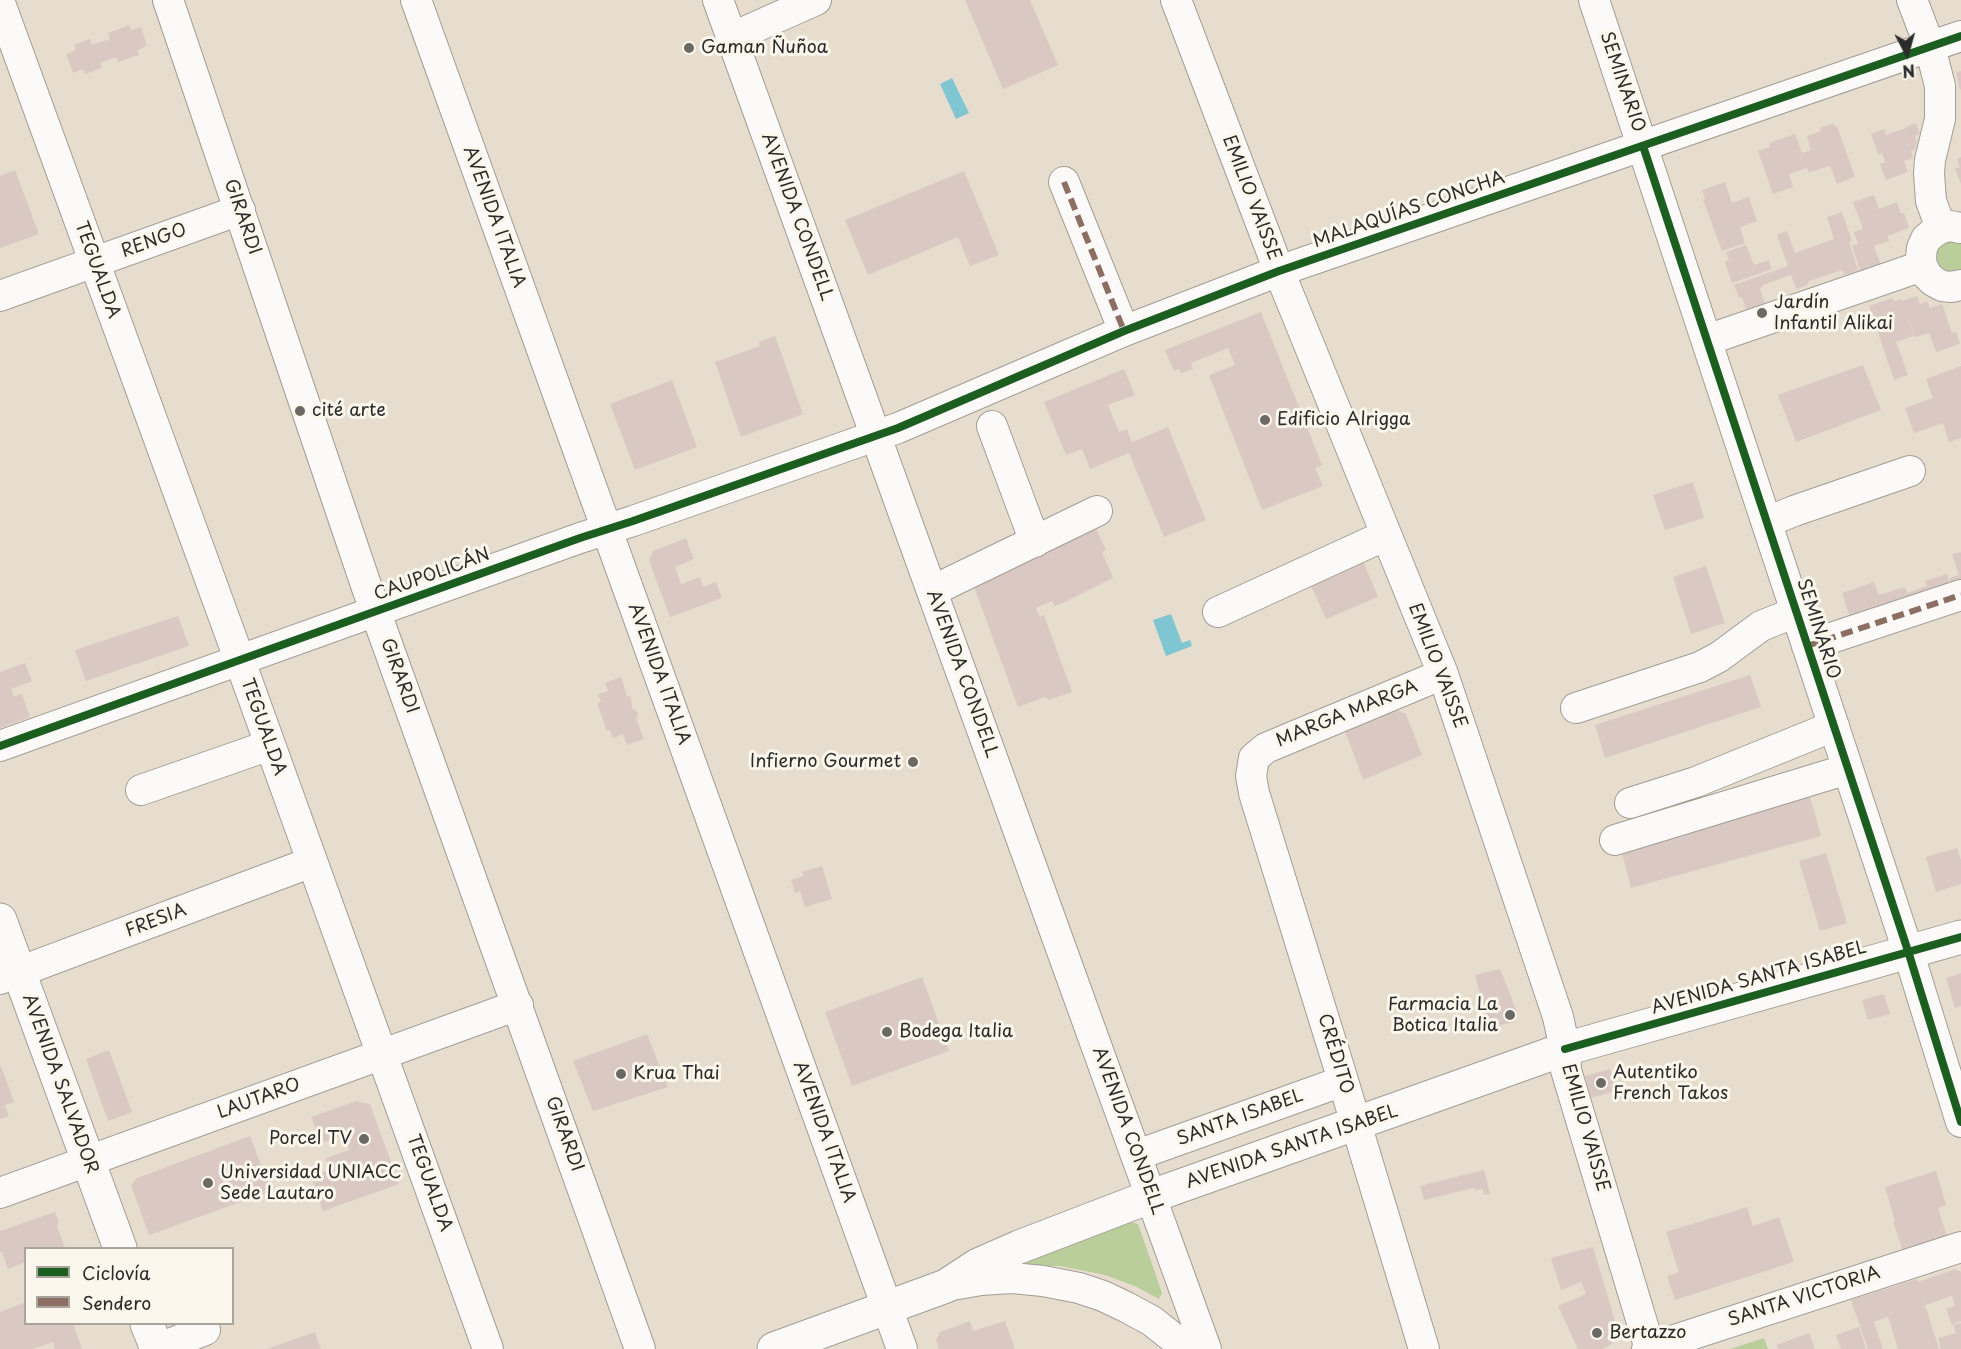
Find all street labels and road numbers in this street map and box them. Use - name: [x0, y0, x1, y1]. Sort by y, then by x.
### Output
- street label: SEMINARIO: [1595, 29, 1649, 135]
- street label: AVENIDA CONDELL: [757, 130, 837, 304]
- street label: EMILIO VAISSE: [1217, 132, 1285, 264]
- street label: AVENIDA ITALIA: [458, 143, 530, 291]
- street label: MALAQUÍAS CONCHA: [1310, 167, 1508, 253]
- street label: GIRARDI: [219, 176, 265, 258]
- street label: TEGUALDA: [69, 219, 125, 321]
- street label: RENGO: [118, 219, 190, 263]
- street label: CAUPOLICÁN: [371, 544, 493, 606]
- street label: SEMINARIO: [1792, 576, 1844, 682]
- street label: AVENIDA CONDELL: [922, 587, 1002, 761]
- street label: AVENIDA ITALIA: [623, 600, 695, 748]
- street label: EMILIO VAISSE: [1403, 600, 1471, 732]
- street label: GIRARDI: [375, 636, 423, 716]
- street label: TEGUALDA: [235, 676, 291, 778]
- street label: MARGA MARGA: [1273, 676, 1421, 752]
- street label: FRESIA: [122, 900, 190, 942]
- street label: AVENIDA SANTA ISABEL: [1649, 937, 1869, 1019]
- street label: AVENIDA SALVADOR: [17, 991, 103, 1177]
- street label: CRÉDITO: [1313, 1011, 1357, 1097]
- street label: AVENIDA CONDELL: [1088, 1044, 1168, 1218]
- street label: AVENIDA ITALIA: [788, 1058, 860, 1206]
- street label: EMILIO VAISSE: [1556, 1061, 1614, 1195]
- street label: LAUTARO: [214, 1074, 304, 1124]
- street label: SANTA ISABEL: [1174, 1085, 1306, 1151]
- street label: GIRARDI: [540, 1094, 588, 1174]
- street label: AVENIDA SANTA ISABEL: [1183, 1101, 1401, 1193]
- street label: TEGUALDA: [401, 1132, 457, 1234]
- street label: SANTA VICTORIA: [1725, 1262, 1883, 1332]

